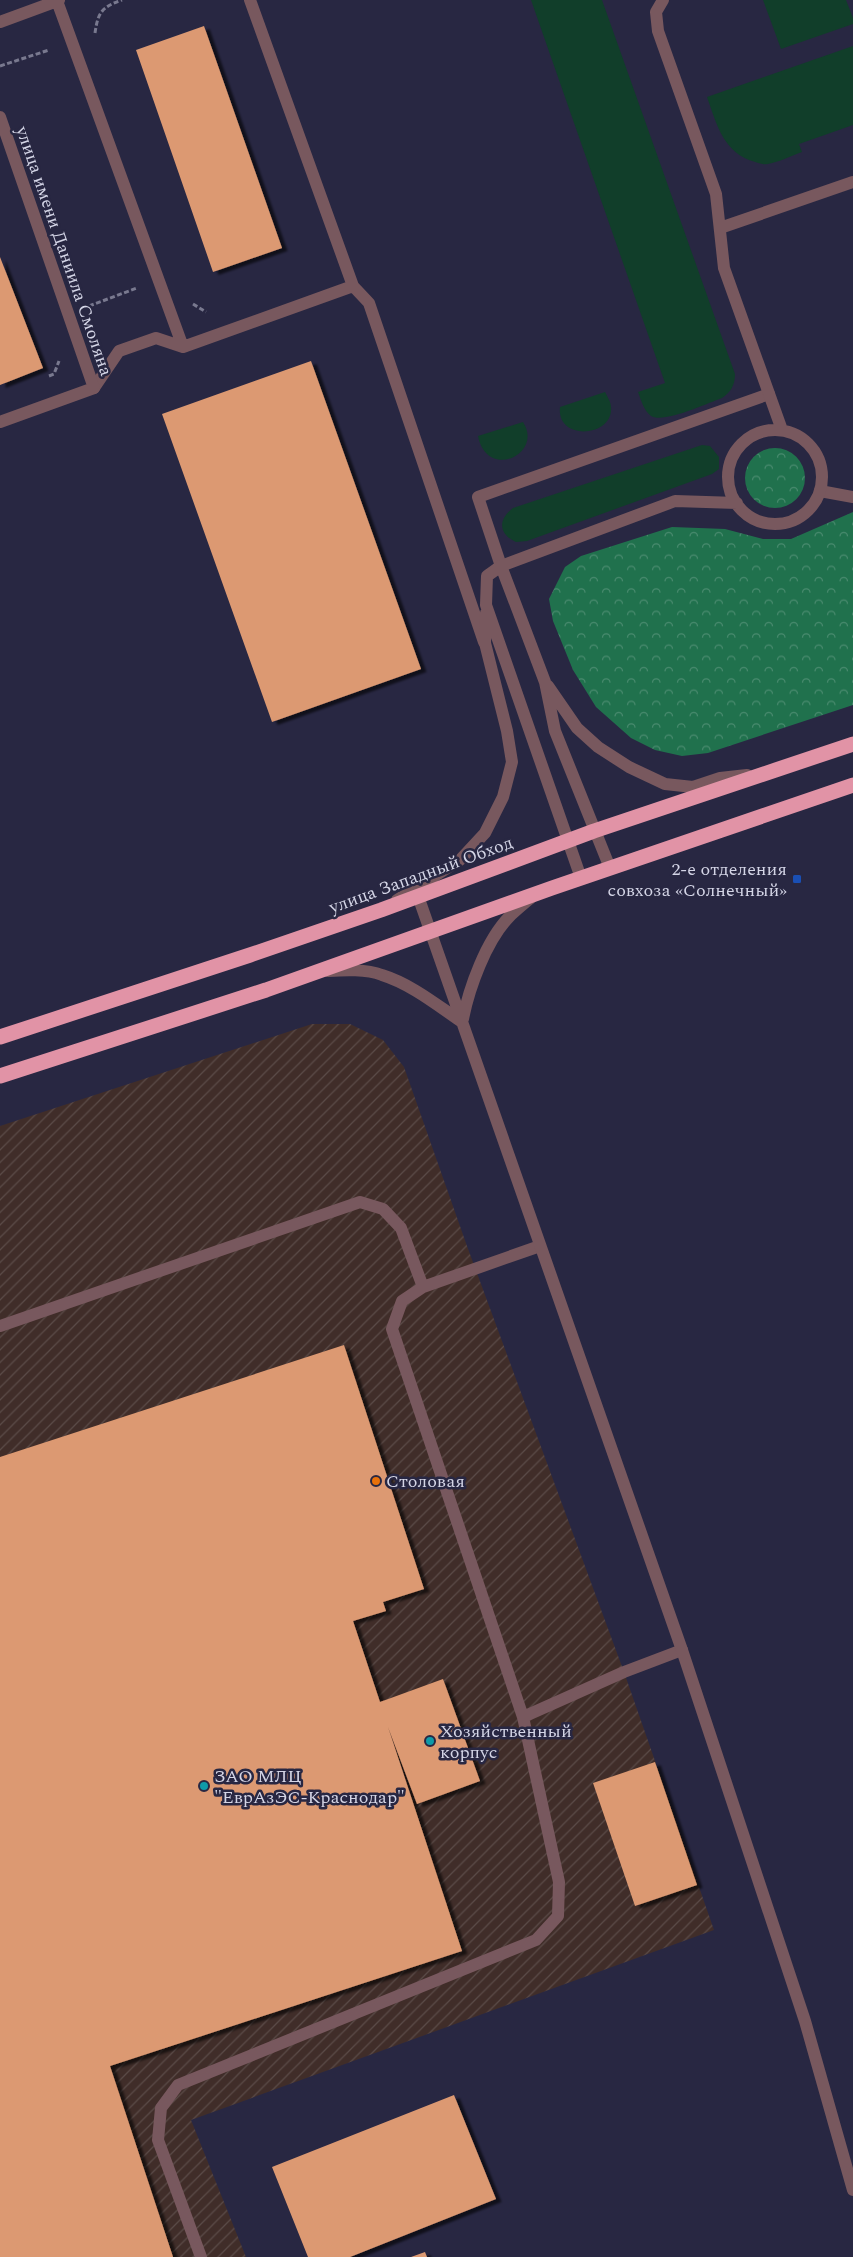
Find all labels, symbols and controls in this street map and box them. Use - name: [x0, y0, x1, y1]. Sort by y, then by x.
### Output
- street label: улица имени Даниила Смоляна: [8, 121, 120, 380]
- street label: улица Западный Обход: [324, 829, 517, 921]
- place label: 2-е отделения совхоза «Солнечный»: [608, 856, 787, 904]
- marker: 2-е отделения совхоза «Солнечный»: [791, 873, 803, 885]
- place label: Столовая: [386, 1468, 465, 1495]
- marker: Столовая: [370, 1475, 382, 1487]
- place label: Хозяйственный корпус: [440, 1718, 572, 1766]
- marker: Хозяйственный корпус: [424, 1735, 436, 1747]
- place label: ЗАО МЛЦ "ЕврАзЭС-Краснодар": [214, 1763, 405, 1811]
- marker: ЗАО МЛЦ "ЕврАзЭС-Краснодар": [198, 1780, 210, 1792]

